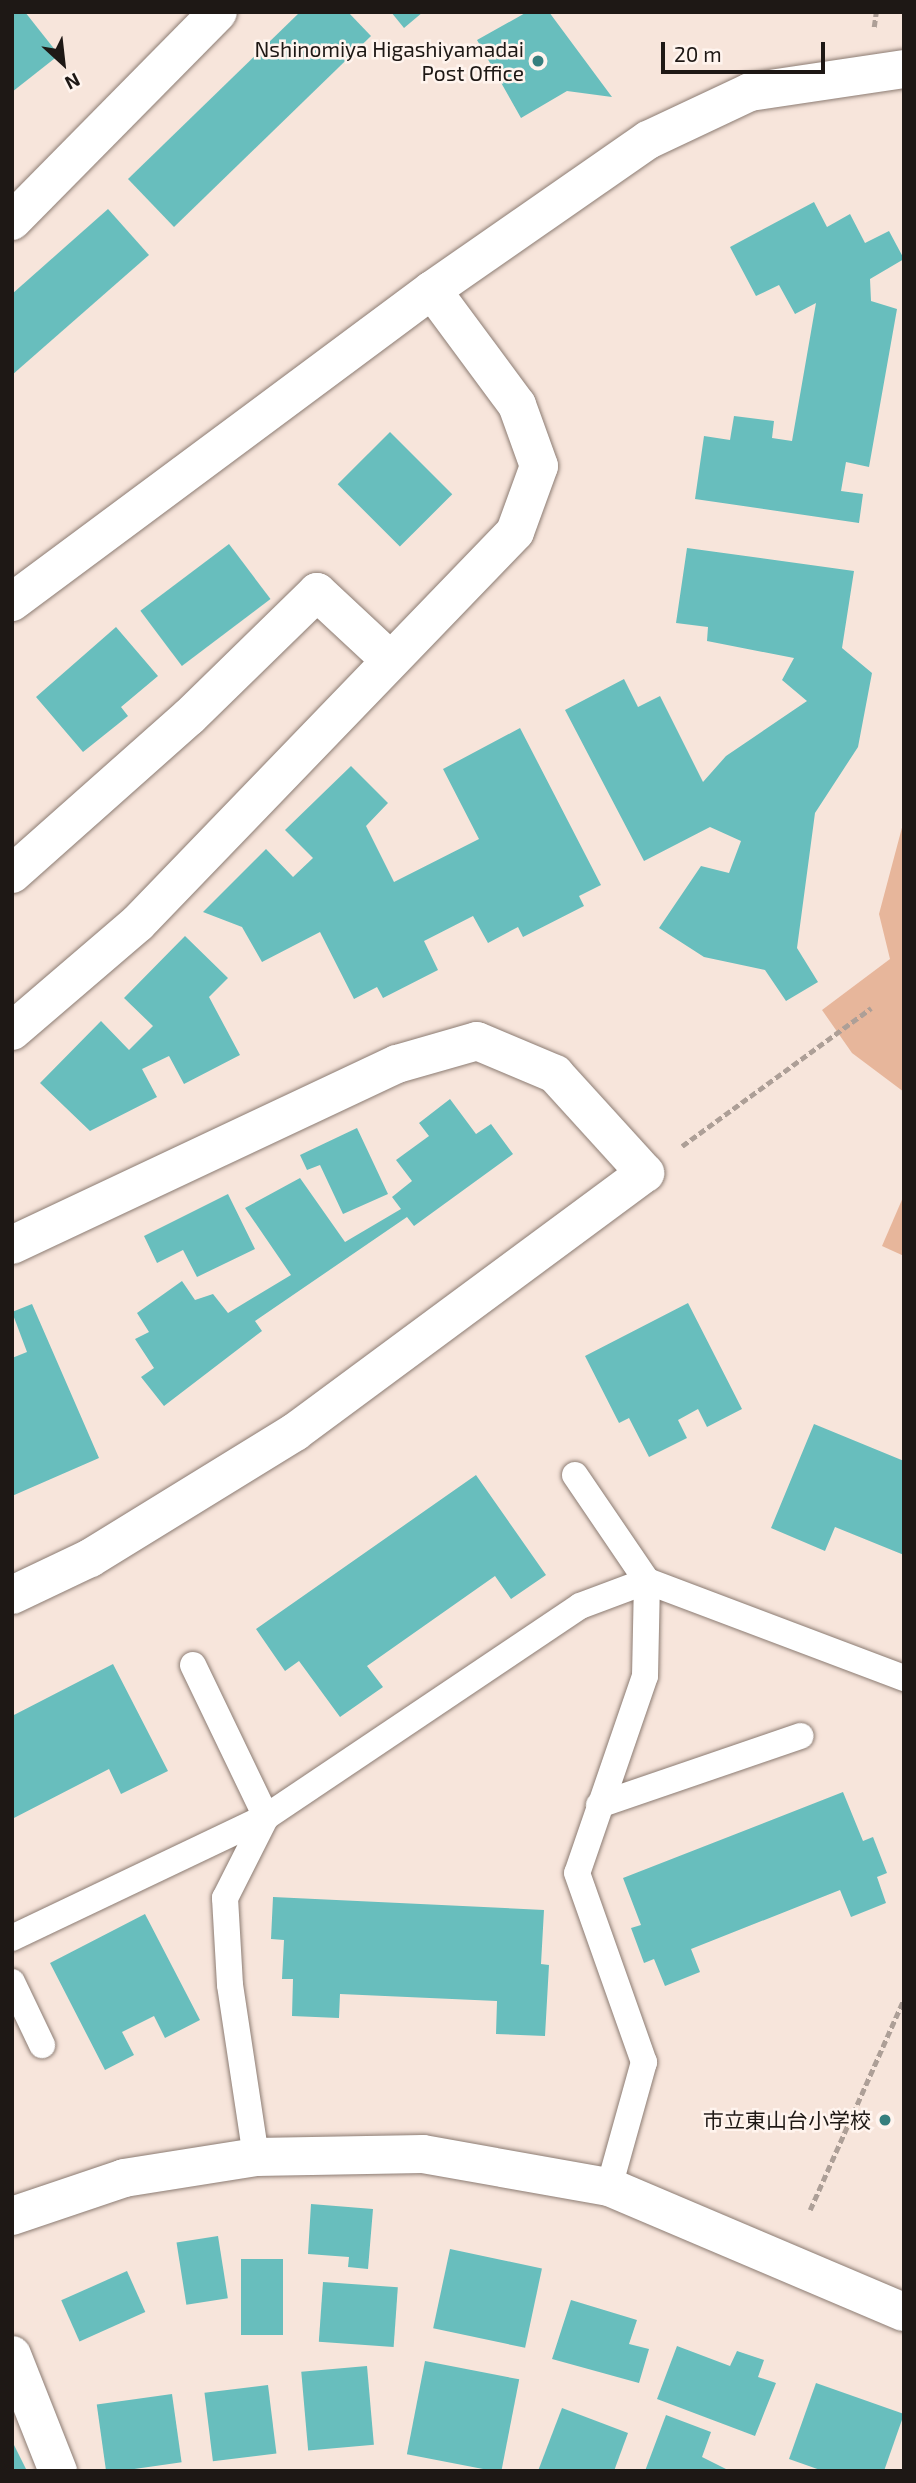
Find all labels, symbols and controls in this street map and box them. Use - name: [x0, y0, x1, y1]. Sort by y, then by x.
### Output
- north arrow: [28, 28, 98, 98]
- scale bar: [664, 28, 828, 72]
- place label: Nshinomiya Higashiyamadai Post Office: [254, 36, 524, 86]
- text: 20 m: [674, 41, 722, 66]
- marker: Nshinomiya Higashiyamadai Post Office: [530, 53, 546, 69]
- text: N: [61, 69, 84, 96]
- place label: 市立東山台小学校: [703, 2107, 871, 2133]
- marker: 市立東山台小学校: [877, 2112, 893, 2128]

